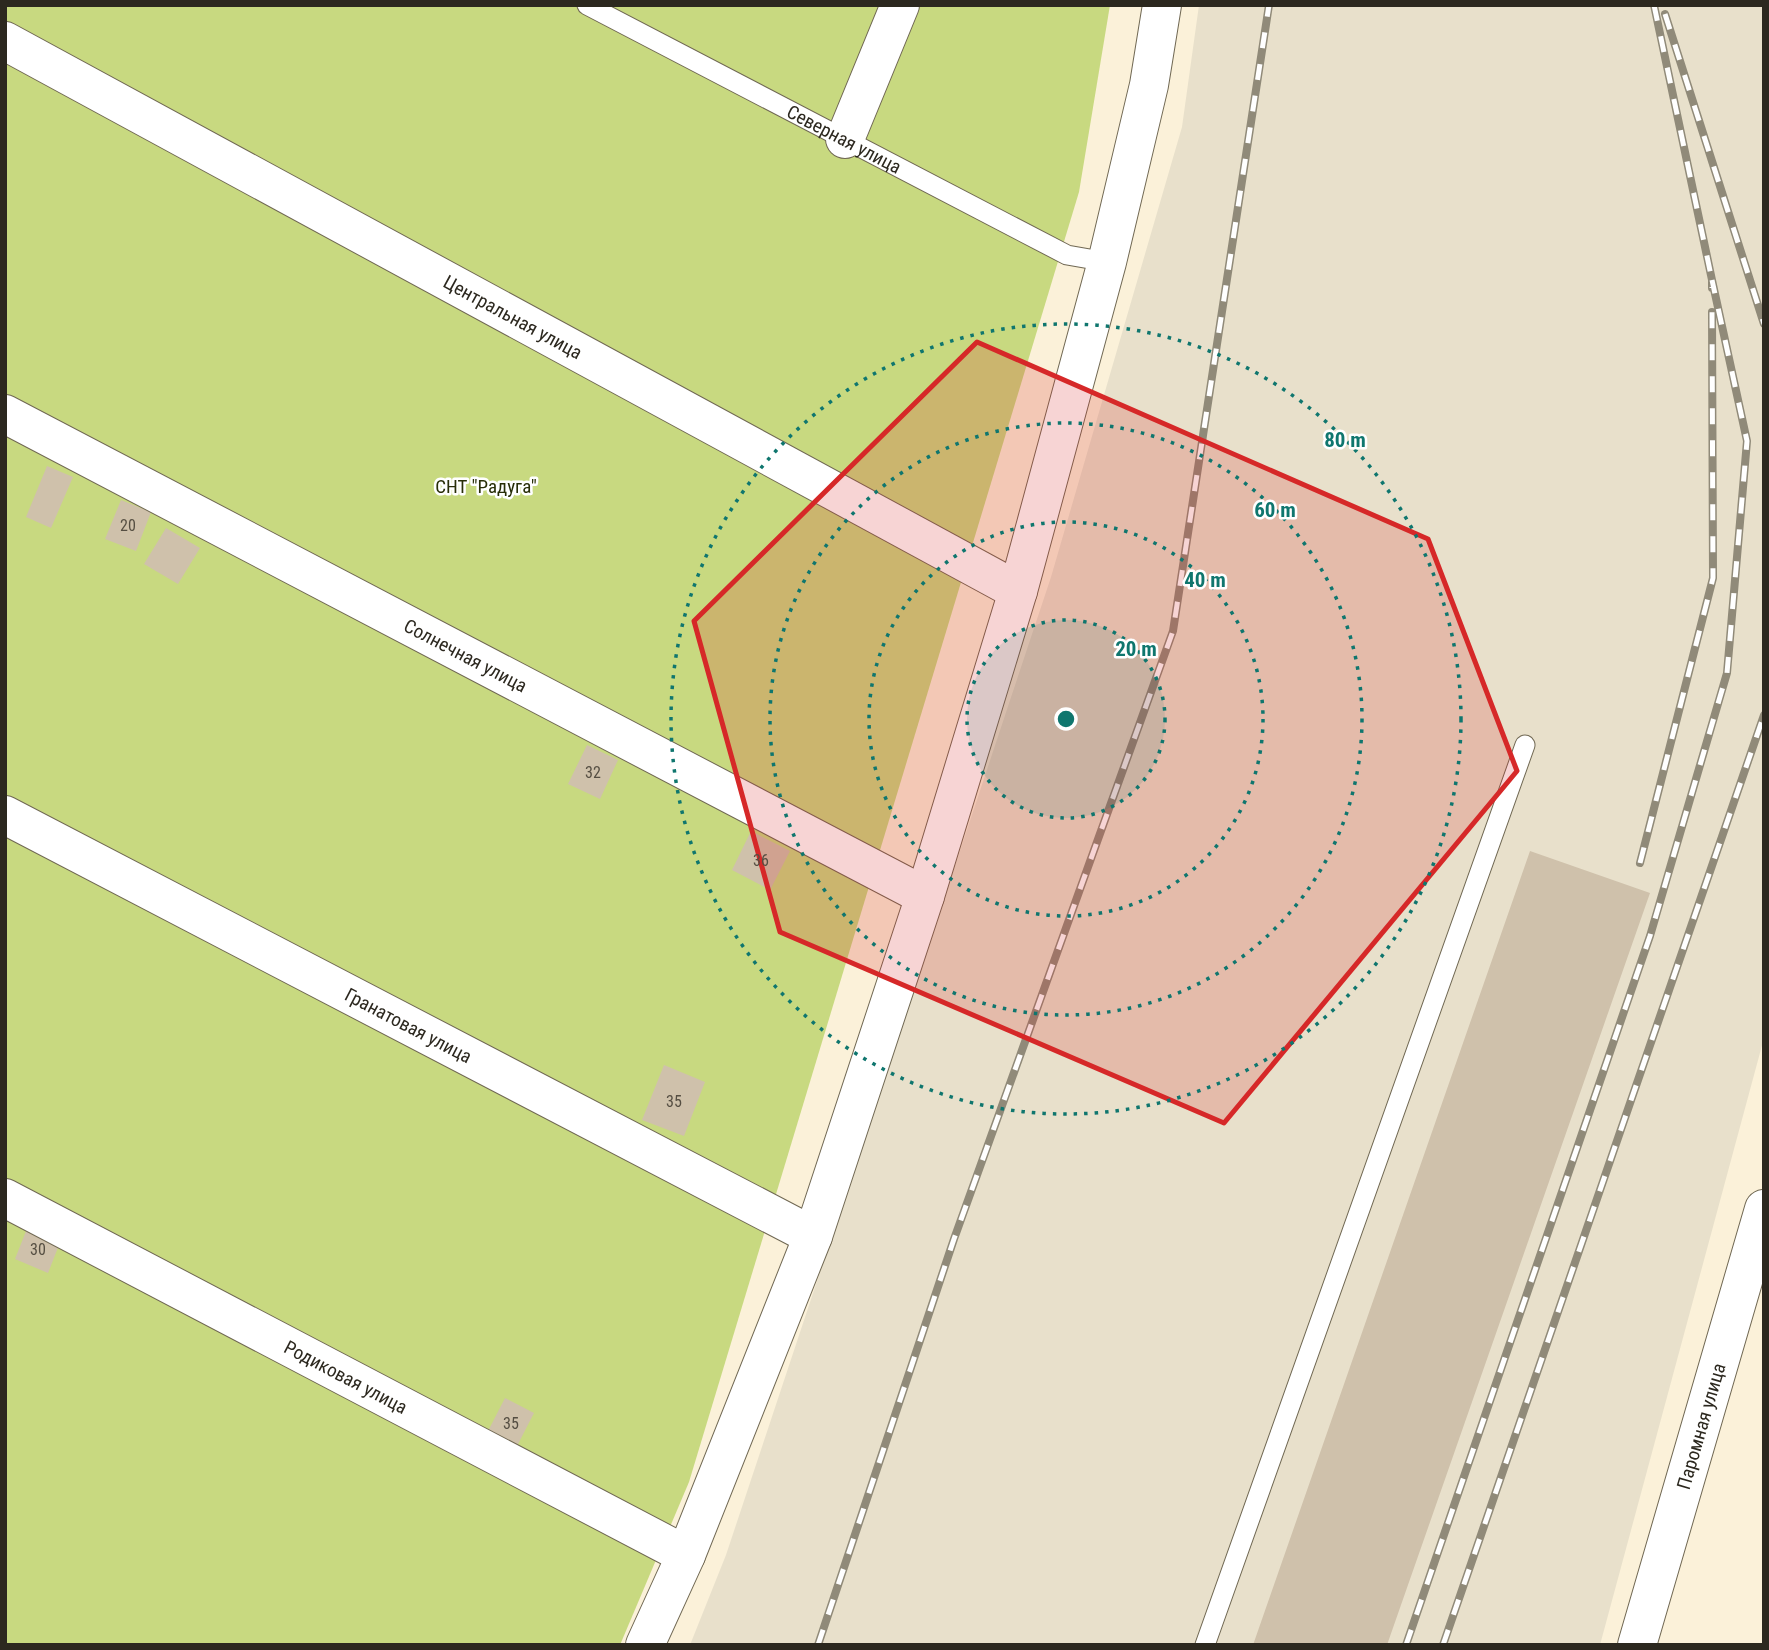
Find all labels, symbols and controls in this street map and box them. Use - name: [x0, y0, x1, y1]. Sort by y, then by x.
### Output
- street label: Северная улица: [783, 100, 905, 178]
- street label: Центральная улица: [440, 270, 586, 364]
- text: 80 m: [1324, 428, 1366, 452]
- park label: СНТ "Радуга": [435, 475, 537, 498]
- text: 60 m: [1254, 498, 1296, 522]
- house number: 20: [120, 516, 136, 535]
- text: 40 m: [1184, 568, 1226, 592]
- street label: Солнечная улица: [400, 614, 531, 697]
- text: 20 m: [1115, 637, 1157, 661]
- centre of rings: [1054, 707, 1078, 731]
- house number: 32: [585, 763, 601, 782]
- house number: 36: [753, 851, 769, 870]
- street label: Гранатовая улица: [341, 983, 476, 1068]
- house number: 35: [666, 1092, 682, 1111]
- house number: 30: [30, 1240, 46, 1259]
- street label: Родиковая улица: [280, 1335, 412, 1418]
- street label: Паромная улица: [1671, 1360, 1730, 1492]
- house number: 35: [503, 1414, 519, 1433]

